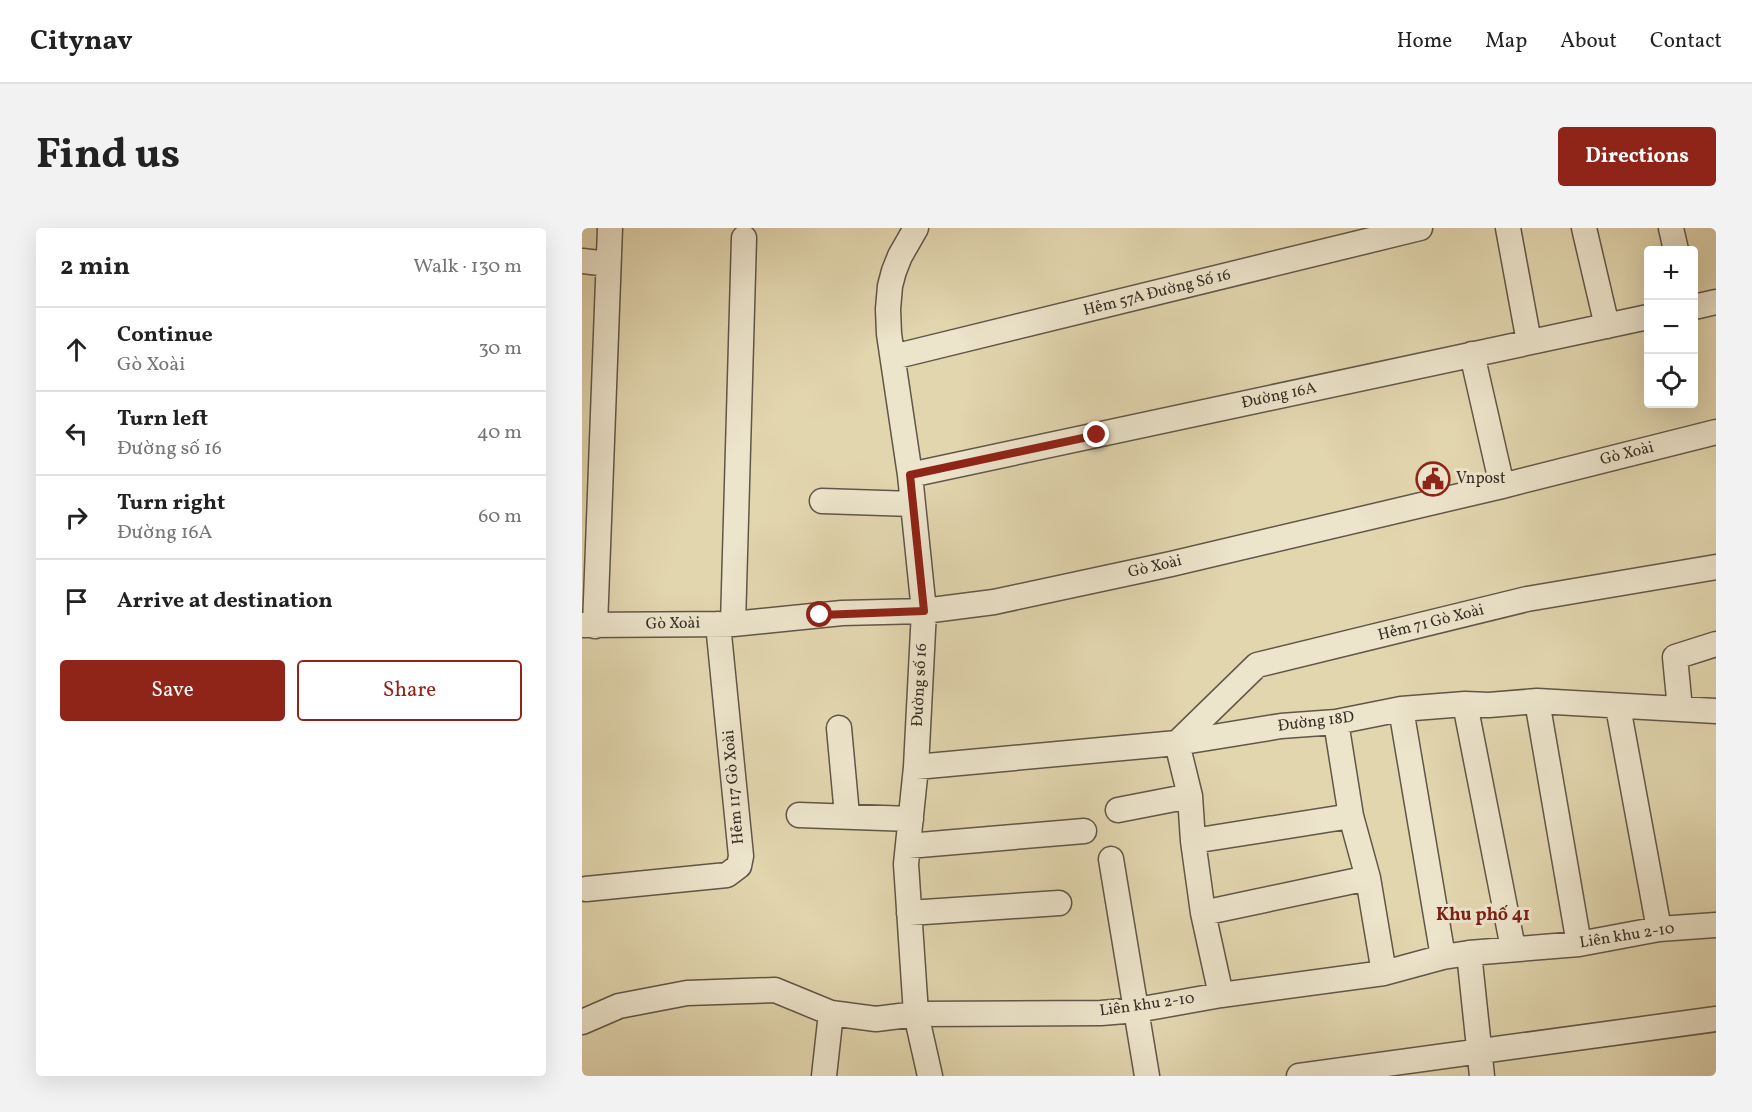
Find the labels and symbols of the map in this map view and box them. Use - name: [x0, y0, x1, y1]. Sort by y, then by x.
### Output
- street label: Hẻm 57A Đường Số 16: [1081, 264, 1233, 322]
- street label: Đường 16A: [1239, 377, 1319, 415]
- route end: [1083, 421, 1109, 447]
- street label: Gò Xoài: [1598, 437, 1656, 471]
- public building icon: Vnpost: [1415, 461, 1451, 497]
- place label: Vnpost: [1456, 468, 1506, 490]
- street label: Gò Xoài: [1126, 550, 1184, 584]
- street label: Hẻm 71 Gò Xoài: [1376, 599, 1487, 647]
- route start: [806, 601, 832, 627]
- street label: Gò Xoài: [646, 613, 701, 635]
- street label: Đường số 16: [907, 643, 933, 727]
- street label: Đường 18D: [1276, 706, 1356, 738]
- street label: Hẻm 117 Gò Xoài: [718, 729, 750, 845]
- district label: Khu phố 41: [1436, 903, 1530, 928]
- street label: Liên khu 2-10: [1578, 918, 1676, 954]
- street label: Liên khu 2-10: [1098, 987, 1196, 1023]

